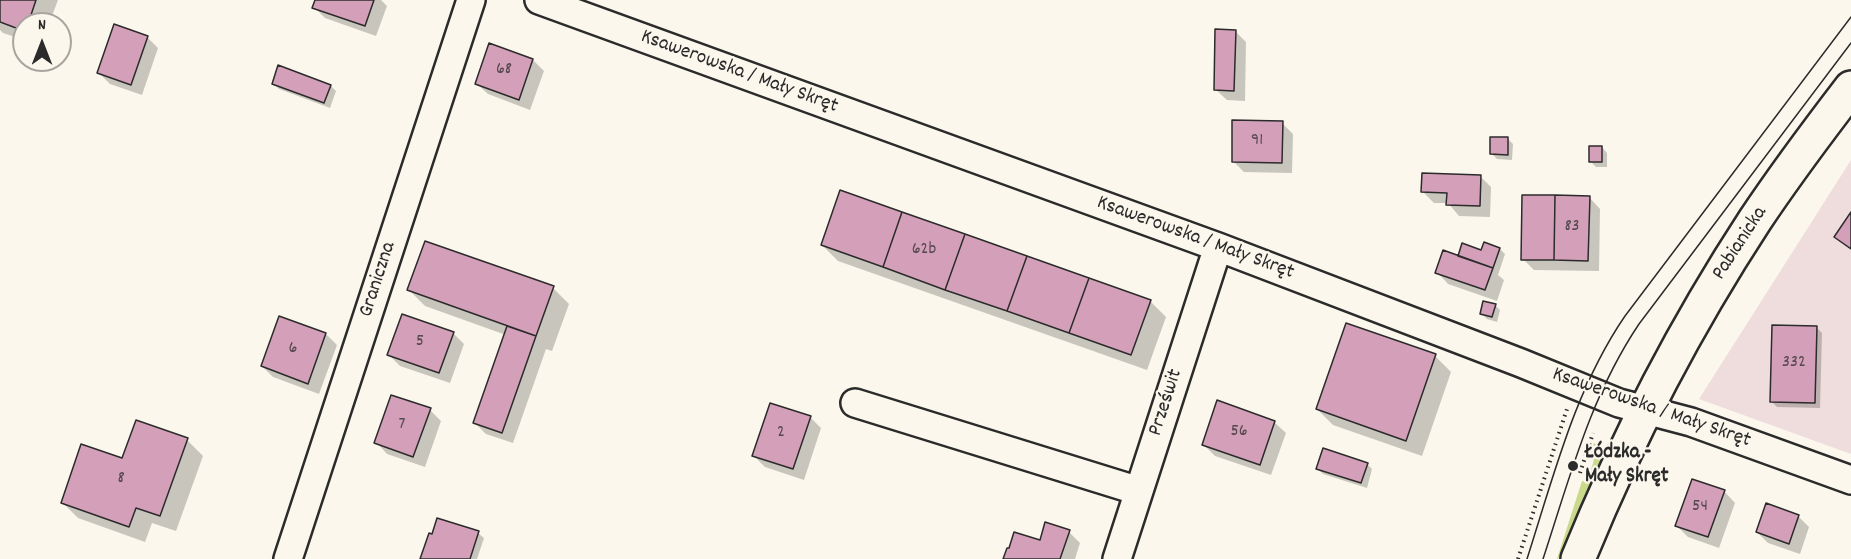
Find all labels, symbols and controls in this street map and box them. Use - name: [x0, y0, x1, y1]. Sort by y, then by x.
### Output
- north arrow: [12, 12, 72, 72]
- text: N: [38, 14, 46, 37]
- street label: Ksawerowska / Mały Skręt: [637, 26, 841, 120]
- house number: 68: [496, 60, 512, 82]
- house number: 91: [1251, 131, 1263, 153]
- street label: Ksawerowska / Mały Skręt: [1093, 192, 1297, 286]
- street label: Pabianicka: [1708, 202, 1774, 286]
- house number: 83: [1564, 217, 1580, 239]
- street label: Graniczna: [355, 239, 403, 321]
- house number: 62b: [912, 240, 936, 262]
- house number: 5: [416, 332, 424, 354]
- house number: 6: [289, 339, 297, 361]
- house number: 332: [1782, 353, 1806, 375]
- street label: Ksawerowska / Mały Skręt: [1548, 363, 1754, 455]
- street label: Prześwit: [1144, 366, 1190, 440]
- house number: 7: [399, 415, 405, 437]
- house number: 56: [1230, 422, 1248, 444]
- house number: 2: [777, 423, 785, 445]
- place label: Łódzka - Mały Skręt: [1585, 441, 1668, 491]
- marker: Łódzka - Mały Skręt: [1566, 459, 1580, 473]
- house number: 8: [117, 469, 125, 491]
- house number: 54: [1692, 497, 1708, 519]

